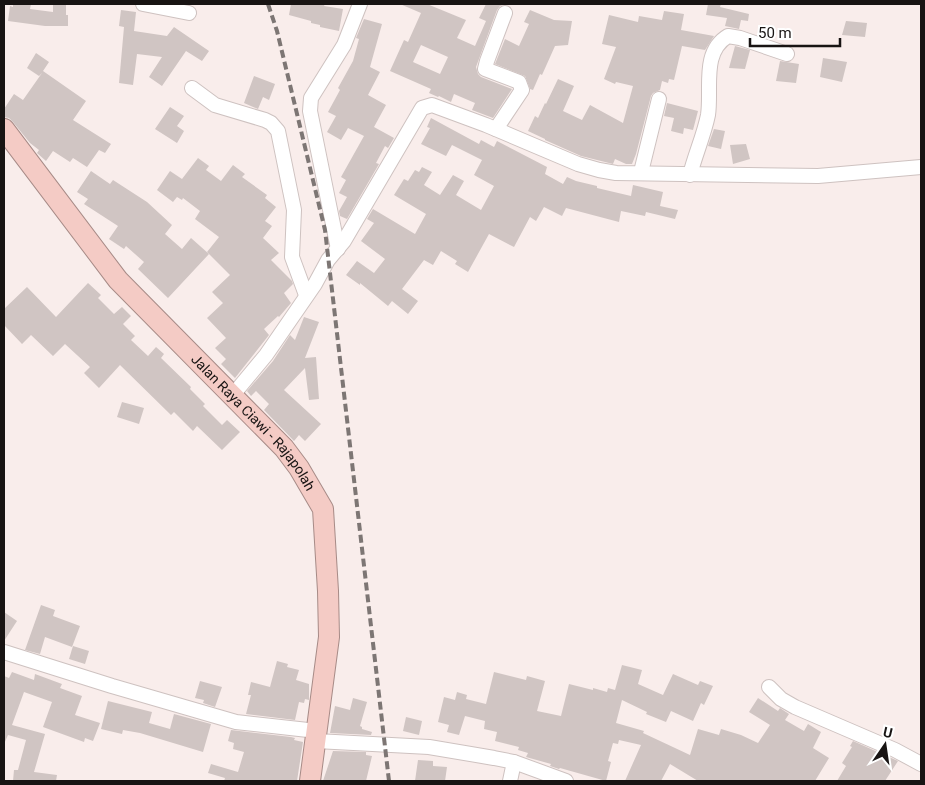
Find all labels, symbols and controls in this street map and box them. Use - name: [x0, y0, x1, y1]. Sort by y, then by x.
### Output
- scale bar: [750, 15, 840, 47]
- text: 50 m: [758, 24, 792, 42]
- street label: Jalan Raya Ciawi - Rajapolah: [188, 351, 318, 493]
- north arrow: [860, 720, 910, 770]
- text: U: [882, 723, 894, 741]

